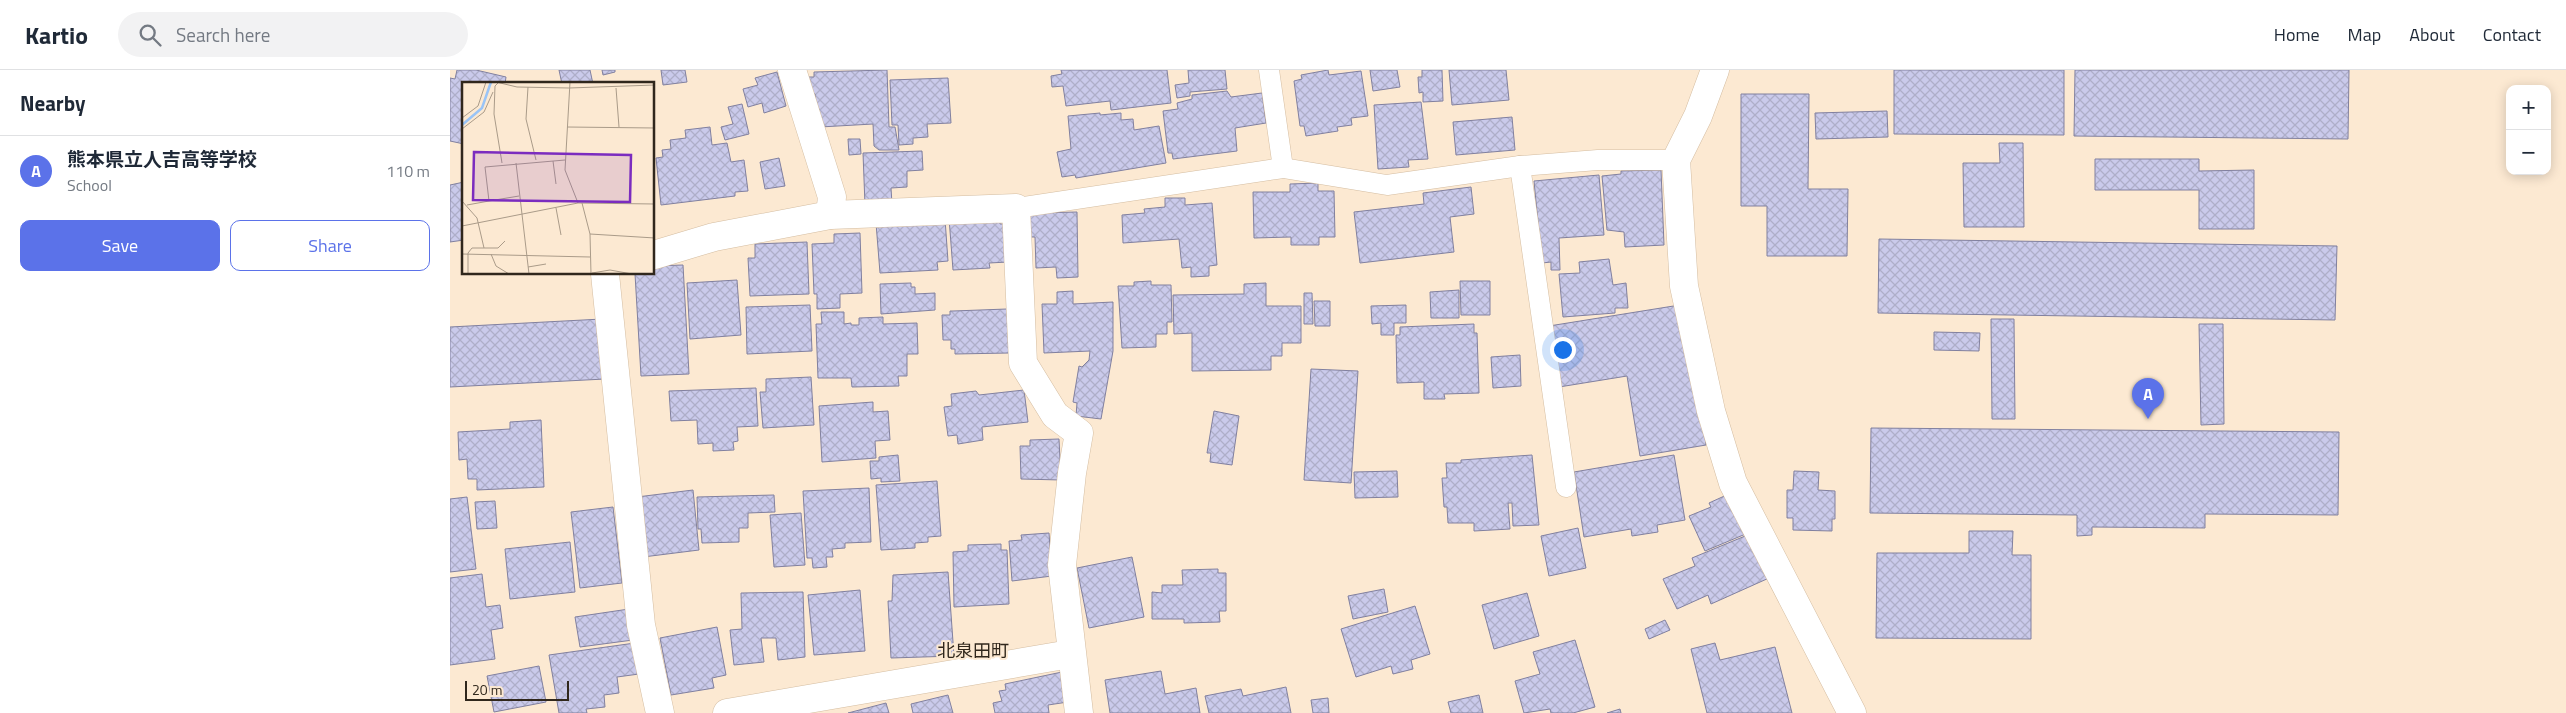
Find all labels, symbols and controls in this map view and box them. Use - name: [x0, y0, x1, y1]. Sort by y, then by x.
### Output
- search box: [118, 12, 468, 57]
- text: Kartio: [25, 17, 88, 53]
- text: Search here: [176, 20, 270, 49]
- icon: search: [136, 21, 164, 49]
- text: Home: [2274, 21, 2320, 48]
- text: Map: [2348, 21, 2381, 48]
- text: About: [2409, 21, 2455, 48]
- text: Contact: [2483, 21, 2541, 48]
- inset map: [462, 82, 655, 275]
- map controls: [2506, 85, 2551, 175]
- button: +: [2506, 85, 2551, 130]
- text: Nearby: [20, 87, 85, 119]
- button: −: [2506, 130, 2551, 175]
- text: 熊本県立人吉高等学校: [67, 144, 257, 173]
- text: A: [31, 159, 41, 183]
- text: 110 m: [386, 159, 430, 183]
- text: School: [67, 173, 112, 197]
- button: Save: [20, 220, 220, 271]
- button: Share: [230, 220, 430, 271]
- your location: [1550, 337, 1576, 363]
- pin: A: [2132, 378, 2164, 419]
- district label: 北泉田町: [937, 637, 1009, 664]
- scale bar: [465, 678, 569, 701]
- text: 20 m: [472, 679, 502, 700]

